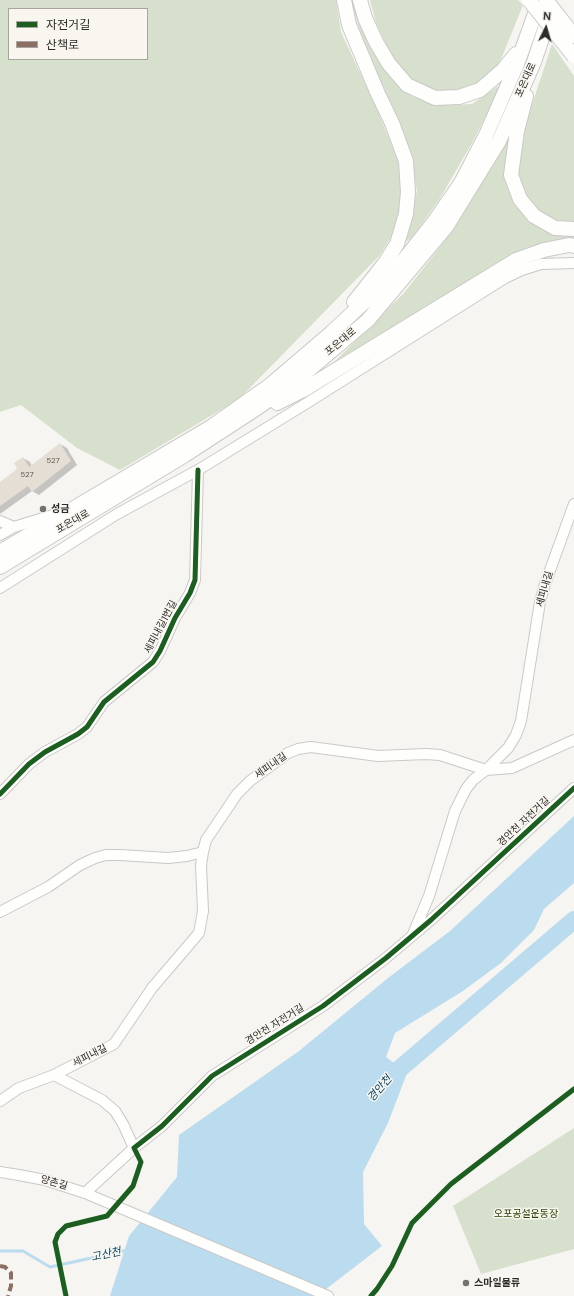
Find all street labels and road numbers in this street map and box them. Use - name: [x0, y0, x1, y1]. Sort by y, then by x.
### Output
- street label: 포은대로: [513, 61, 539, 99]
- street label: 포은대로: [323, 326, 359, 358]
- street label: 포은대로: [54, 508, 92, 536]
- street label: 세피내길: [534, 570, 556, 608]
- street label: 세피내길1번길: [142, 598, 180, 656]
- street label: 세피내길: [252, 751, 290, 781]
- street label: 경안천 자전거길: [495, 795, 553, 849]
- street label: 경안천 자전거길: [243, 1002, 307, 1048]
- street label: 세피내길: [71, 1042, 109, 1070]
- street label: 양촌길: [39, 1173, 69, 1193]

